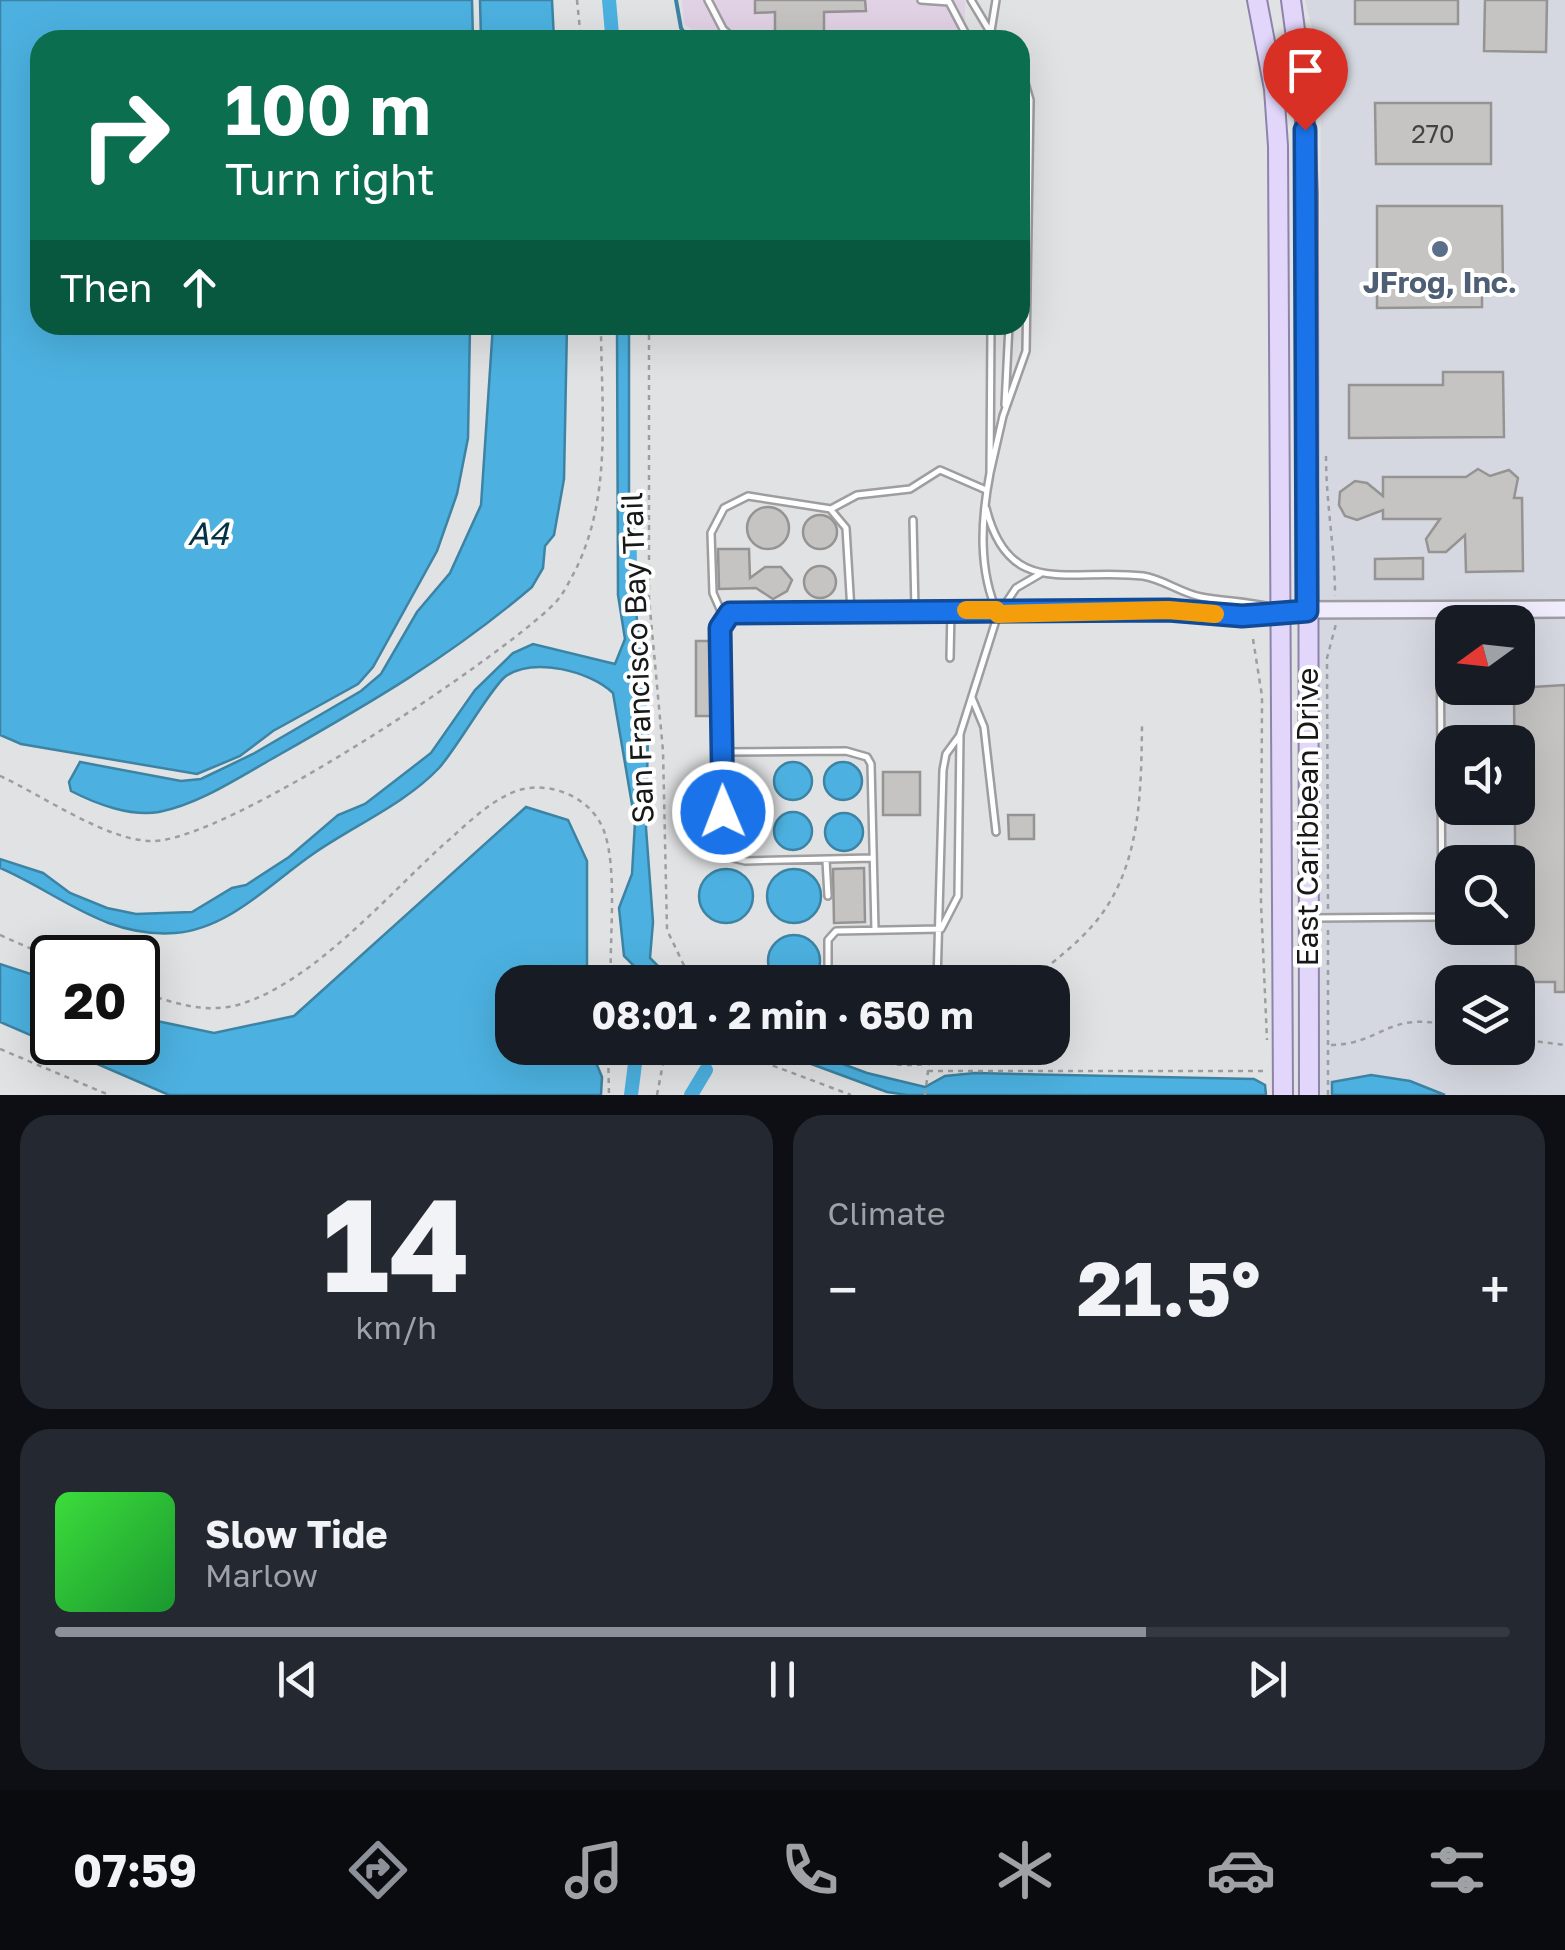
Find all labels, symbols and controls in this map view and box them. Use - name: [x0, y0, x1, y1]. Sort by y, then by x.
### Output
- pin: [1263, 28, 1348, 131]
- icon: arrive: [1278, 43, 1333, 98]
- text: 100 m: [225, 66, 431, 150]
- icon: right: [60, 70, 190, 200]
- house number: 270: [1411, 118, 1455, 149]
- text: Turn right: [225, 151, 435, 205]
- marker: JFrog, Inc.: [1429, 238, 1451, 260]
- icon: ahead: [172, 260, 227, 315]
- place label: JFrog, Inc.: [1363, 264, 1517, 300]
- text: Then: [60, 265, 152, 310]
- street label: San Francisco Bay Trail: [613, 492, 661, 824]
- water label: A4: [188, 514, 230, 552]
- north arrow: [1435, 605, 1535, 705]
- map controls: [1435, 605, 1535, 1065]
- street label: East Caribbean Drive: [1289, 668, 1325, 966]
- button: sound: [1435, 725, 1535, 825]
- position arrow: [671, 760, 775, 864]
- button: search: [1435, 845, 1535, 945]
- speed limit sign: 20: [30, 935, 160, 1065]
- button: layers: [1435, 965, 1535, 1065]
- text: 08:01 · 2 min · 650 m: [592, 992, 973, 1037]
- text: 14: [322, 1165, 470, 1321]
- text: Climate: [828, 1194, 946, 1232]
- text: 21.5°: [1077, 1242, 1260, 1333]
- text: −: [828, 1256, 858, 1322]
- text: +: [1480, 1256, 1510, 1322]
- text: km/h: [356, 1308, 437, 1346]
- text: Slow Tide: [205, 1511, 388, 1556]
- text: Marlow: [205, 1556, 318, 1594]
- icon: previous: [270, 1652, 325, 1707]
- icon: pause: [755, 1652, 810, 1707]
- icon: next: [1240, 1652, 1295, 1707]
- icon: directions: [343, 1835, 413, 1905]
- icon: music: [559, 1835, 629, 1905]
- icon: phone: [775, 1835, 845, 1905]
- icon: climate: [990, 1835, 1060, 1905]
- icon: car: [1206, 1835, 1276, 1905]
- icon: filters: [1422, 1835, 1492, 1905]
- text: 07:59: [73, 1843, 197, 1897]

